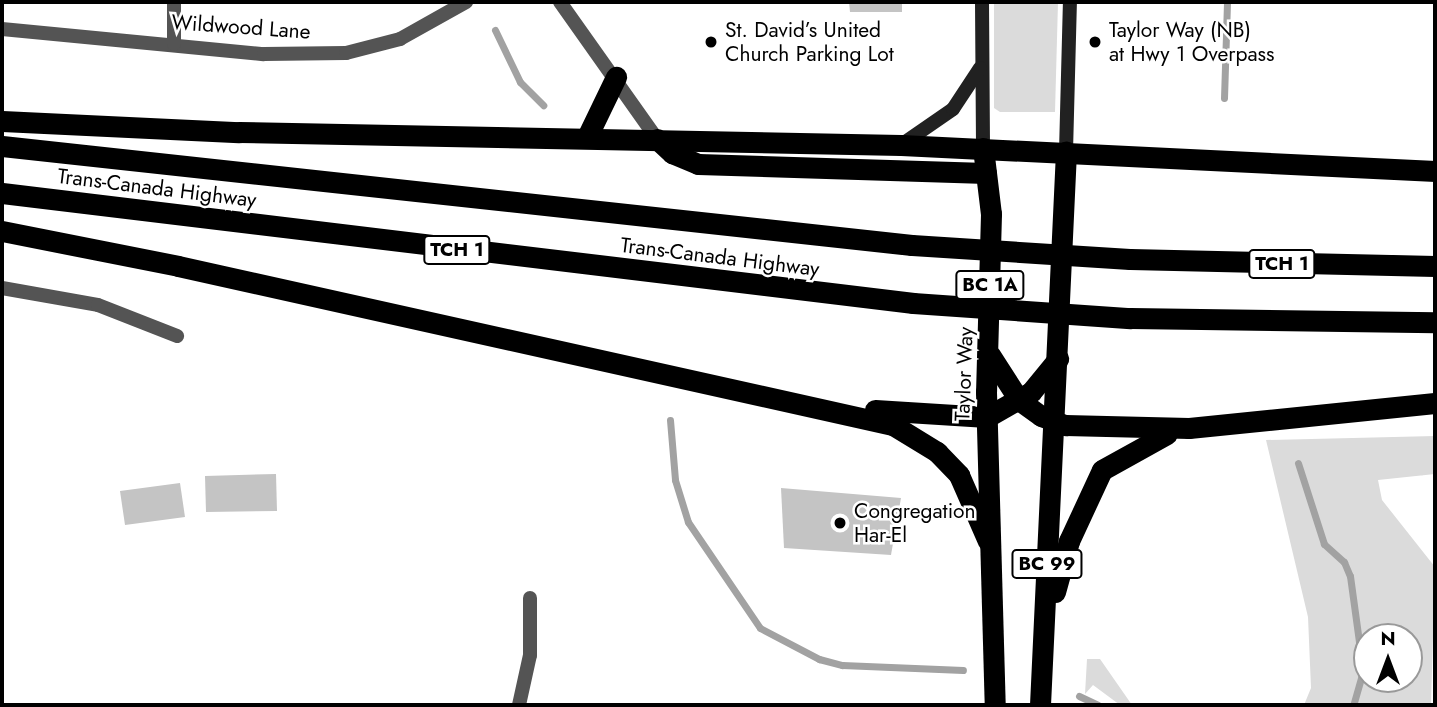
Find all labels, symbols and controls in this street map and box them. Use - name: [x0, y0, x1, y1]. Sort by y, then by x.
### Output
- street label: Wildwood Lane: [170, 10, 312, 44]
- place label: St. David’s United Church Parking Lot: [725, 17, 894, 67]
- place label: Taylor Way (NB) at Hwy 1 Overpass: [1109, 17, 1275, 67]
- marker: St. David’s United Church Parking Lot: [703, 34, 719, 50]
- marker: Taylor Way (NB) at Hwy 1 Overpass: [1087, 34, 1103, 50]
- street label: Trans-Canada Highway: [56, 163, 258, 213]
- street label: Trans-Canada Highway: [619, 232, 821, 282]
- road number: TCH 1: [422, 234, 492, 266]
- road number: TCH 1: [1247, 248, 1317, 280]
- road number: BC 1A: [955, 270, 1025, 300]
- street label: Taylor Way: [950, 326, 978, 422]
- place label: Congregation Har-El: [854, 498, 976, 548]
- marker: Congregation Har-El: [832, 515, 848, 531]
- road number: BC 99: [1010, 548, 1084, 580]
- north arrow: [1353, 623, 1423, 693]
- text: N: [1380, 625, 1396, 652]

